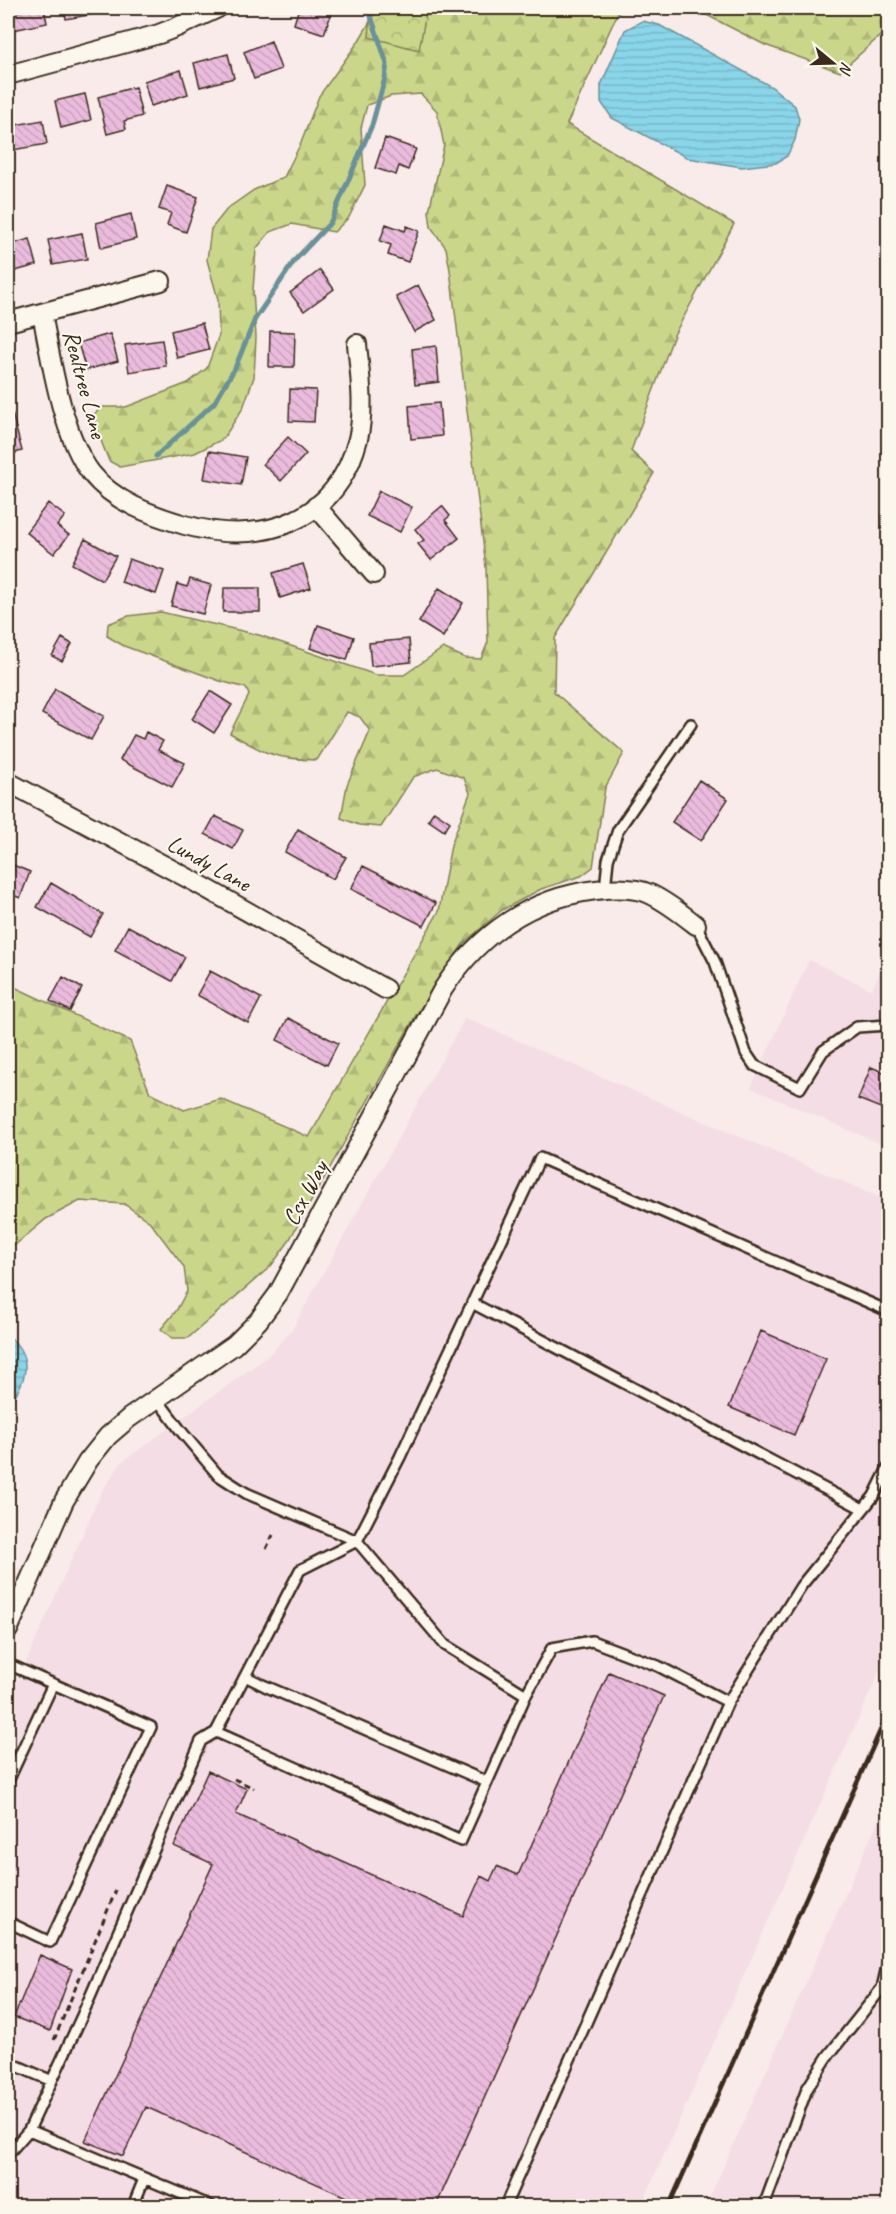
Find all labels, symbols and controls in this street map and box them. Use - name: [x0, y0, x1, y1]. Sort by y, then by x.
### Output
- north arrow: [803, 33, 863, 93]
- text: N: [834, 60, 857, 78]
- street label: Realtree Lane: [56, 327, 114, 443]
- street label: Lundy Lane: [162, 828, 258, 899]
- street label: Csx Way: [275, 1154, 335, 1231]

